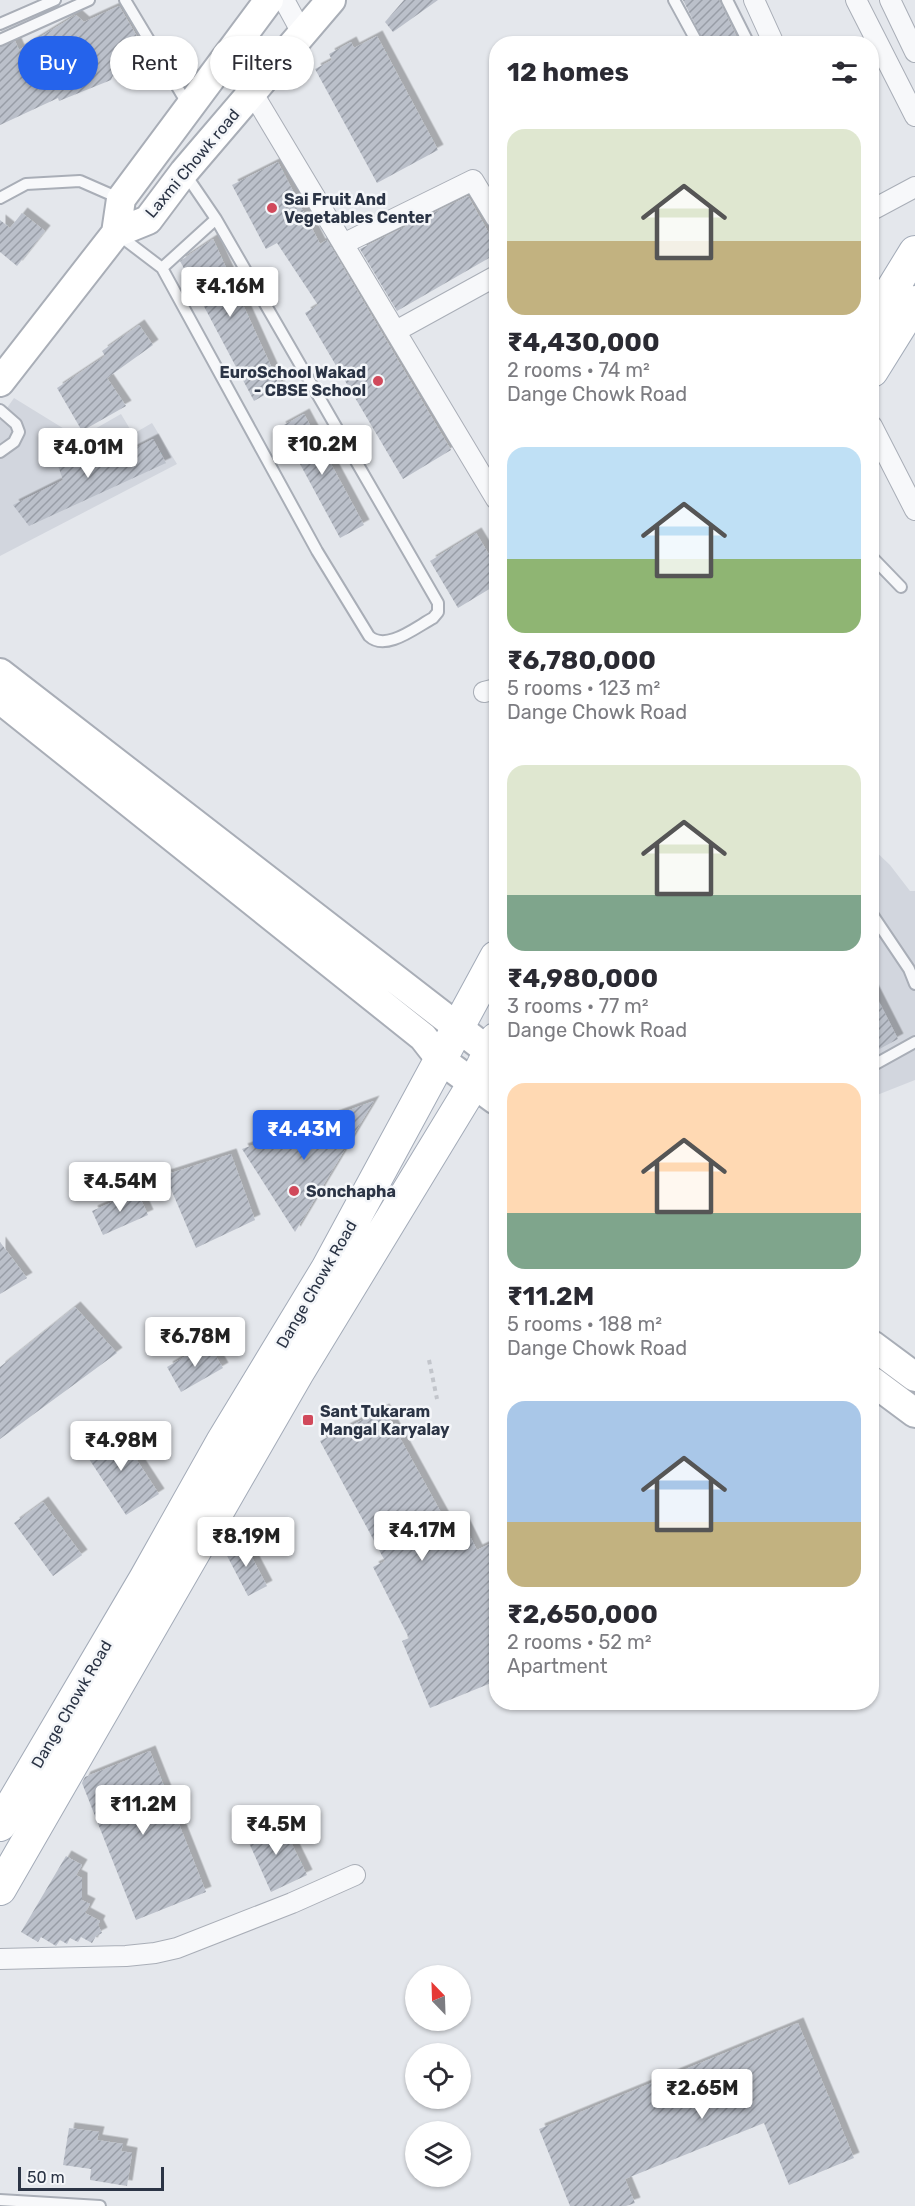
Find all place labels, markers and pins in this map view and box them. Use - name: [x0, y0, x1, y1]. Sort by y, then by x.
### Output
- place label: Sai Fruit And Vegetables Center: [284, 190, 433, 227]
- marker: Sai Fruit And Vegetables Center: [265, 201, 279, 215]
- pin: ₹4.16M: [181, 267, 279, 318]
- place label: EuroSchool Wakad - CBSE School: [220, 363, 366, 400]
- marker: EuroSchool Wakad - CBSE School: [371, 374, 385, 388]
- pin: ₹10.2M: [273, 425, 371, 476]
- pin: ₹4.01M: [39, 428, 137, 479]
- pin: ₹4.43M: [255, 1110, 353, 1161]
- pin: ₹4.54M: [71, 1162, 169, 1213]
- place label: Sonchapha: [306, 1182, 396, 1201]
- marker: Sonchapha: [287, 1184, 301, 1198]
- pin: ₹6.78M: [146, 1317, 244, 1368]
- place label: Sant Tukaram Mangal Karyalay: [320, 1402, 450, 1439]
- marker: Sant Tukaram Mangal Karyalay: [301, 1413, 315, 1427]
- pin: ₹4.98M: [72, 1421, 170, 1472]
- pin: ₹4.17M: [373, 1511, 471, 1562]
- pin: ₹8.19M: [197, 1517, 295, 1568]
- pin: ₹11.2M: [94, 1785, 192, 1836]
- pin: ₹4.5M: [234, 1805, 318, 1856]
- pin: ₹2.65M: [653, 2069, 751, 2120]

